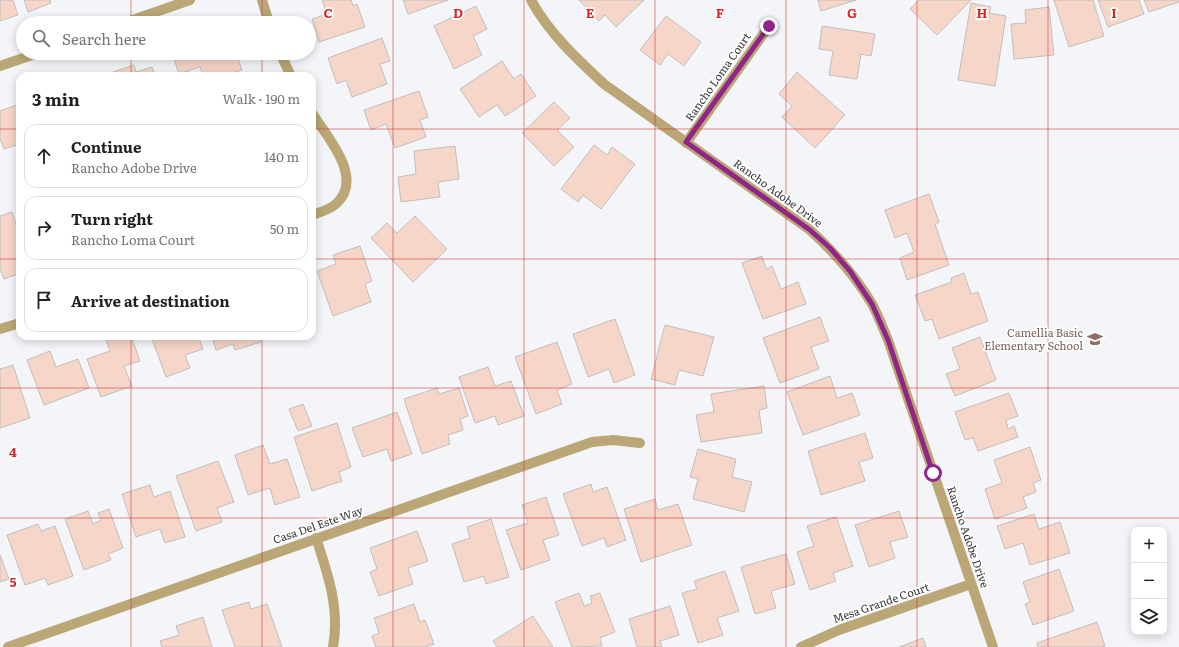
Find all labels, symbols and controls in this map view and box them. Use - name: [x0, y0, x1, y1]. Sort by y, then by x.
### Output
- text: C: [323, 3, 333, 22]
- text: D: [453, 3, 463, 22]
- text: E: [586, 3, 595, 22]
- text: F: [716, 3, 724, 22]
- text: G: [847, 3, 857, 22]
- text: H: [977, 3, 988, 22]
- text: I: [1111, 3, 1117, 22]
- search box: [16, 16, 316, 60]
- route end: [760, 17, 778, 35]
- icon: search: [30, 27, 52, 49]
- text: Search here: [62, 27, 146, 50]
- street label: Rancho Loma Court: [681, 28, 754, 124]
- text: 3 min: [32, 86, 80, 111]
- text: Walk · 190 m: [222, 89, 300, 108]
- text: Continue: [71, 135, 141, 158]
- icon: ahead: [33, 145, 55, 167]
- text: 140 m: [264, 147, 299, 166]
- street label: Rancho Adobe Drive: [731, 154, 827, 230]
- text: Rancho Adobe Drive: [71, 158, 197, 177]
- text: Turn right: [71, 207, 153, 230]
- icon: right: [33, 217, 55, 239]
- text: 50 m: [270, 219, 299, 238]
- text: Rancho Loma Court: [71, 230, 195, 249]
- icon: arrive: [33, 289, 55, 311]
- text: Arrive at destination: [71, 289, 230, 312]
- place label: Camellia Basic Elementary School: [984, 324, 1083, 353]
- school or university icon: Camellia Basic Elementary School: [1086, 330, 1104, 348]
- text: 4: [9, 442, 17, 461]
- route start: [924, 464, 942, 482]
- street label: Rancho Adobe Drive: [944, 484, 994, 590]
- street label: Casa Del Este Way: [271, 501, 365, 547]
- map controls: [1131, 527, 1167, 635]
- button: +: [1131, 527, 1167, 563]
- button: −: [1131, 563, 1167, 599]
- text: 5: [9, 572, 17, 591]
- street label: Mesa Grande Court: [830, 578, 932, 626]
- button: layers: [1131, 599, 1167, 635]

